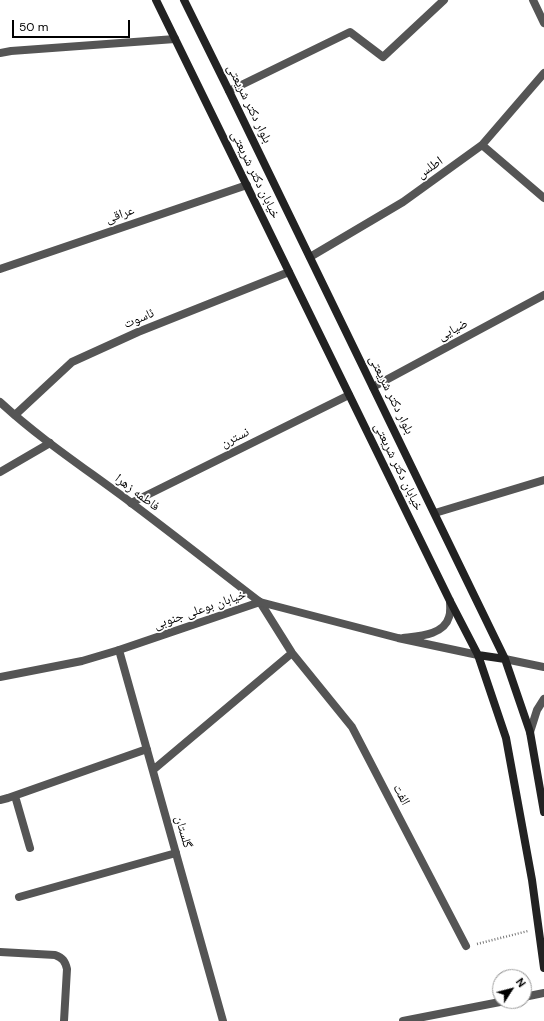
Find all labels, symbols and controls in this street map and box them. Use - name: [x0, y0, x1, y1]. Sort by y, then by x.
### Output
- scale bar: [14, 12, 132, 38]
- text: 50 m: [19, 19, 48, 35]
- street label: بلوار دکتر شریعتی: [223, 62, 275, 146]
- street label: خیابان دکتر شریعتی: [227, 129, 283, 221]
- street label: اطلس: [414, 154, 446, 182]
- street label: عراقی: [104, 203, 136, 227]
- street label: ئاسوت: [121, 306, 157, 332]
- street label: ضیایی: [435, 316, 471, 344]
- street label: بلوار دکتر شریعتی: [365, 353, 417, 437]
- street label: خیابان دکتر شریعتی: [370, 421, 426, 513]
- street label: نسترن: [218, 424, 252, 452]
- street label: فاطمه زهرا: [112, 471, 162, 515]
- street label: خیابان بوعلی جنوبی: [152, 587, 248, 633]
- street label: الفت: [389, 782, 413, 808]
- street label: گلستان: [171, 814, 195, 850]
- north arrow: [492, 969, 532, 1009]
- text: N: [513, 975, 529, 990]

